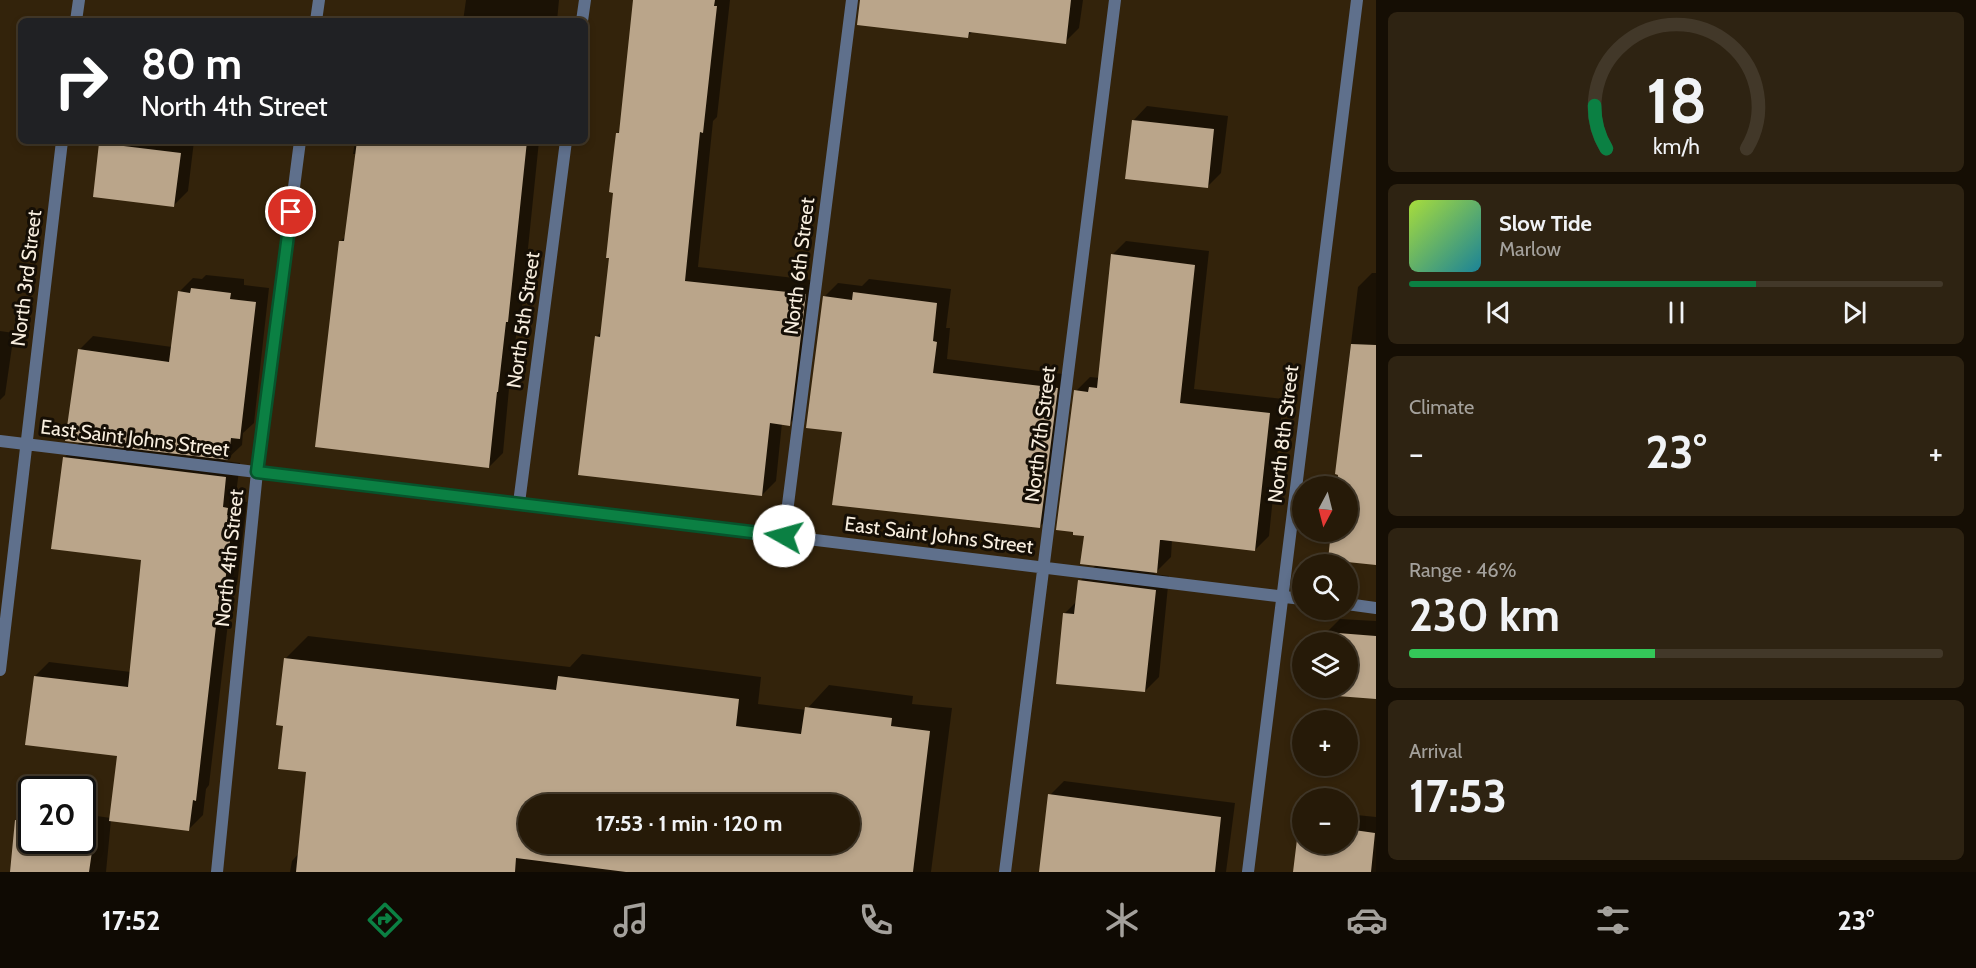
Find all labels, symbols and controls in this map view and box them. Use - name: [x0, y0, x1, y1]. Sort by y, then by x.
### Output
- text: 80 m: [141, 38, 242, 90]
- icon: right: [42, 42, 120, 120]
- text: 18: [1646, 63, 1706, 139]
- text: North 4th Street: [141, 90, 328, 123]
- text: km/h: [1653, 133, 1699, 159]
- pin: [265, 186, 316, 237]
- icon: arrive: [274, 195, 307, 228]
- street label: North 6th Street: [779, 196, 819, 336]
- street label: North 3rd Street: [6, 208, 46, 347]
- text: Slow Tide: [1499, 210, 1592, 237]
- text: Marlow: [1499, 237, 1561, 261]
- street label: North 5th Street: [502, 250, 544, 390]
- icon: previous: [1482, 296, 1515, 329]
- icon: pause: [1660, 296, 1693, 329]
- icon: next: [1838, 296, 1871, 329]
- street label: North 8th Street: [1263, 363, 1303, 504]
- street label: North 7th Street: [1020, 364, 1060, 503]
- text: Climate: [1409, 395, 1474, 419]
- street label: East Saint Johns Street: [39, 415, 231, 462]
- text: 23°: [1645, 425, 1707, 479]
- text: −: [1409, 433, 1424, 473]
- text: +: [1928, 433, 1943, 473]
- north arrow: [1292, 476, 1358, 542]
- map controls: [1292, 476, 1358, 854]
- street label: North 4th Street: [210, 488, 248, 628]
- position arrow: [752, 504, 816, 568]
- street label: East Saint Johns Street: [843, 512, 1035, 559]
- button: search: [1292, 554, 1358, 620]
- text: Range · 46%: [1409, 558, 1517, 582]
- text: 230 km: [1409, 588, 1560, 642]
- button: layers: [1292, 632, 1358, 698]
- button: +: [1292, 710, 1358, 776]
- text: Arrival: [1409, 739, 1462, 763]
- text: 17:53: [1409, 769, 1507, 823]
- speed limit sign: 20: [18, 776, 96, 854]
- button: −: [1292, 788, 1358, 854]
- text: 17:53 · 1 min · 120 m: [596, 810, 782, 837]
- icon: directions: [364, 899, 406, 941]
- icon: music: [610, 899, 652, 941]
- icon: phone: [855, 899, 897, 941]
- icon: climate: [1101, 899, 1143, 941]
- icon: car: [1346, 899, 1388, 941]
- icon: filters: [1592, 899, 1634, 941]
- text: 17:52: [102, 904, 160, 937]
- text: 23°: [1837, 904, 1874, 937]

